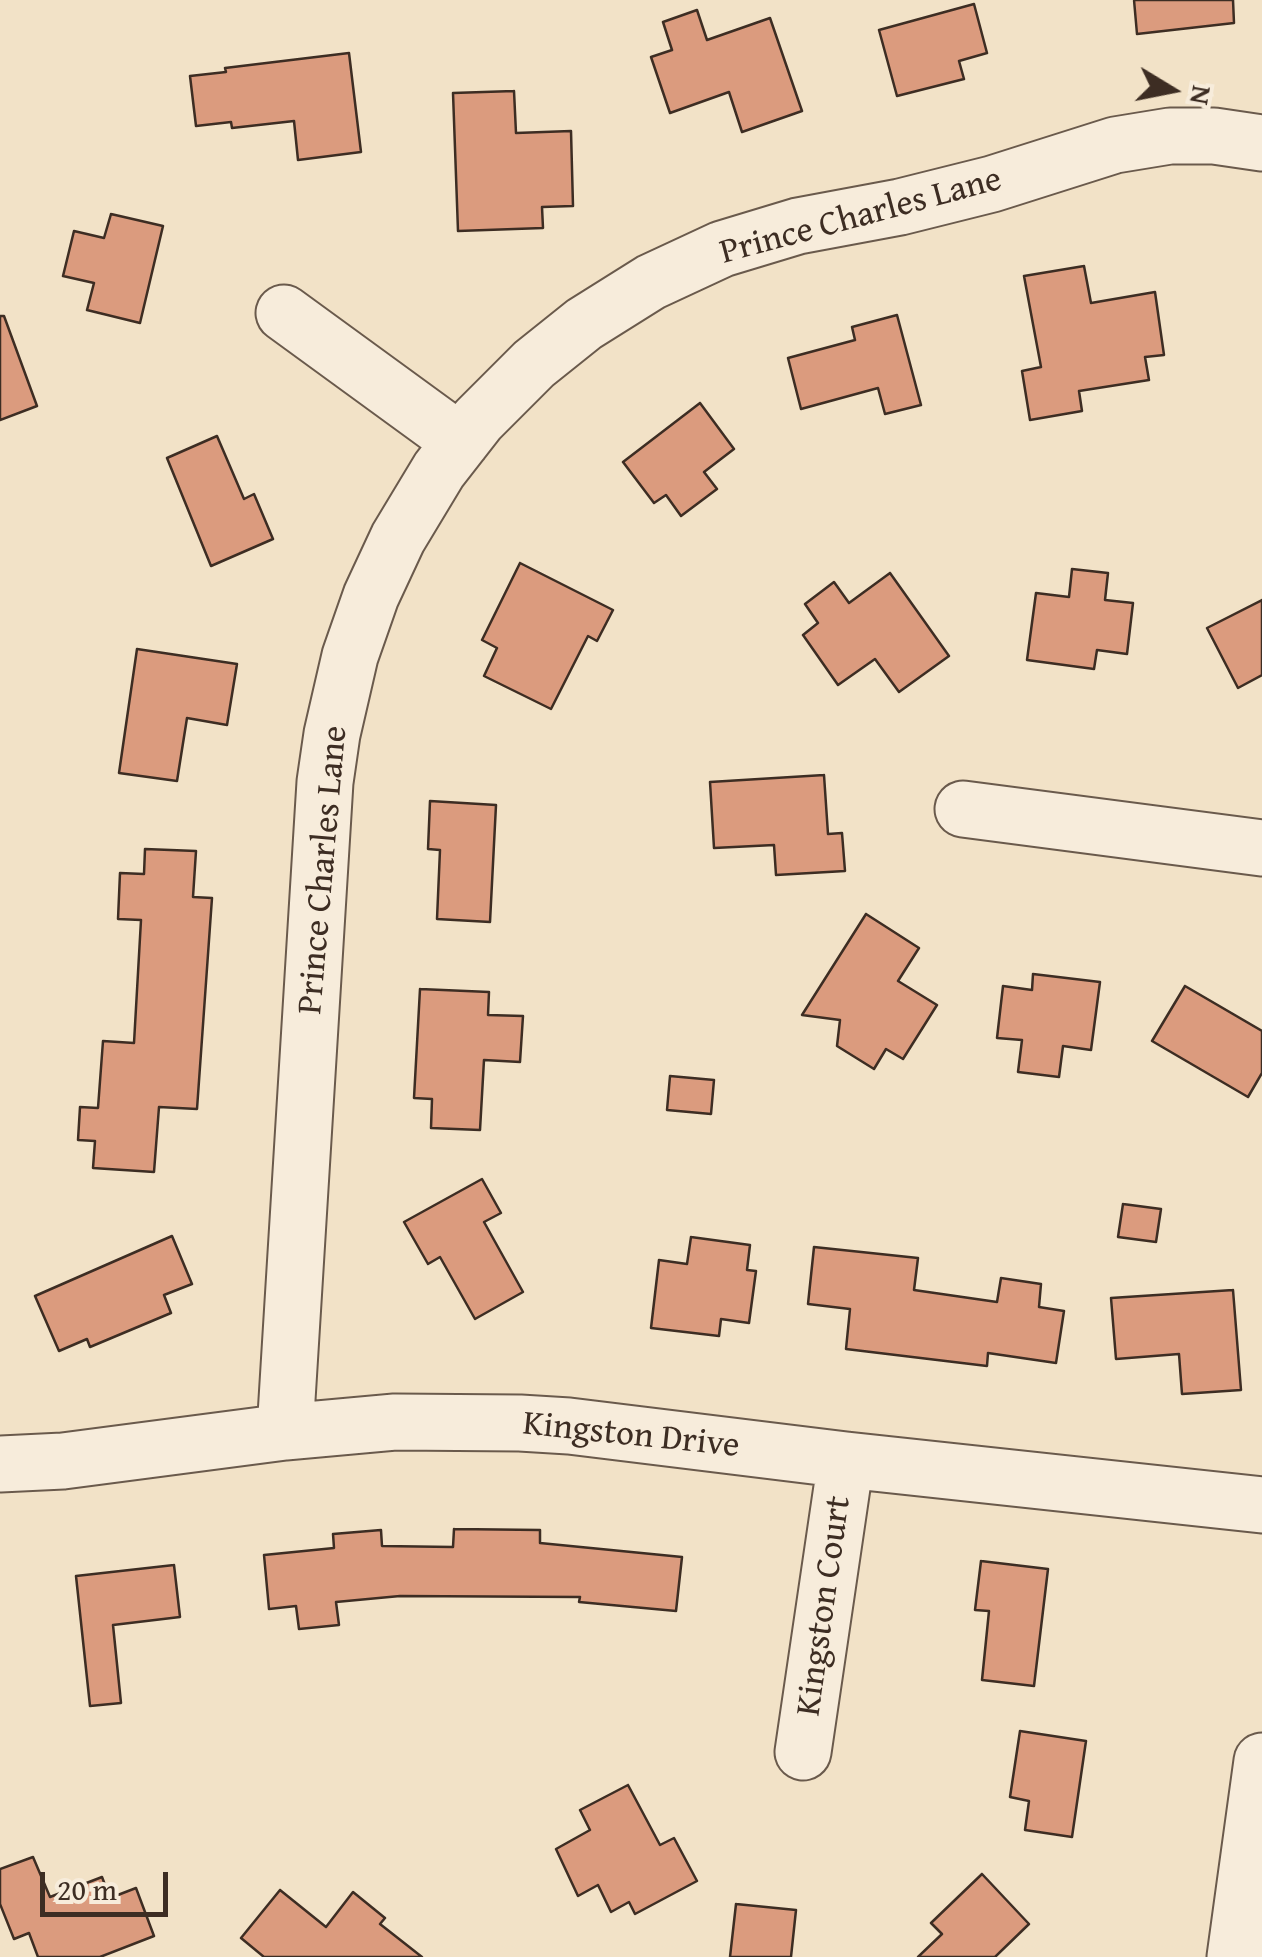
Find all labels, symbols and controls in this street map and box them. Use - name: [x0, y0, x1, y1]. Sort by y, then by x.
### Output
- north arrow: [1122, 40, 1222, 140]
- text: N: [1180, 83, 1224, 108]
- street label: Prince Charles Lane: [716, 159, 1006, 275]
- street label: Prince Charles Lane: [290, 724, 358, 1016]
- street label: Kingston Drive: [521, 1404, 741, 1468]
- street label: Kingston Court: [789, 1493, 861, 1719]
- scale bar: [45, 1852, 172, 1914]
- text: 20 m: [57, 1867, 117, 1911]

